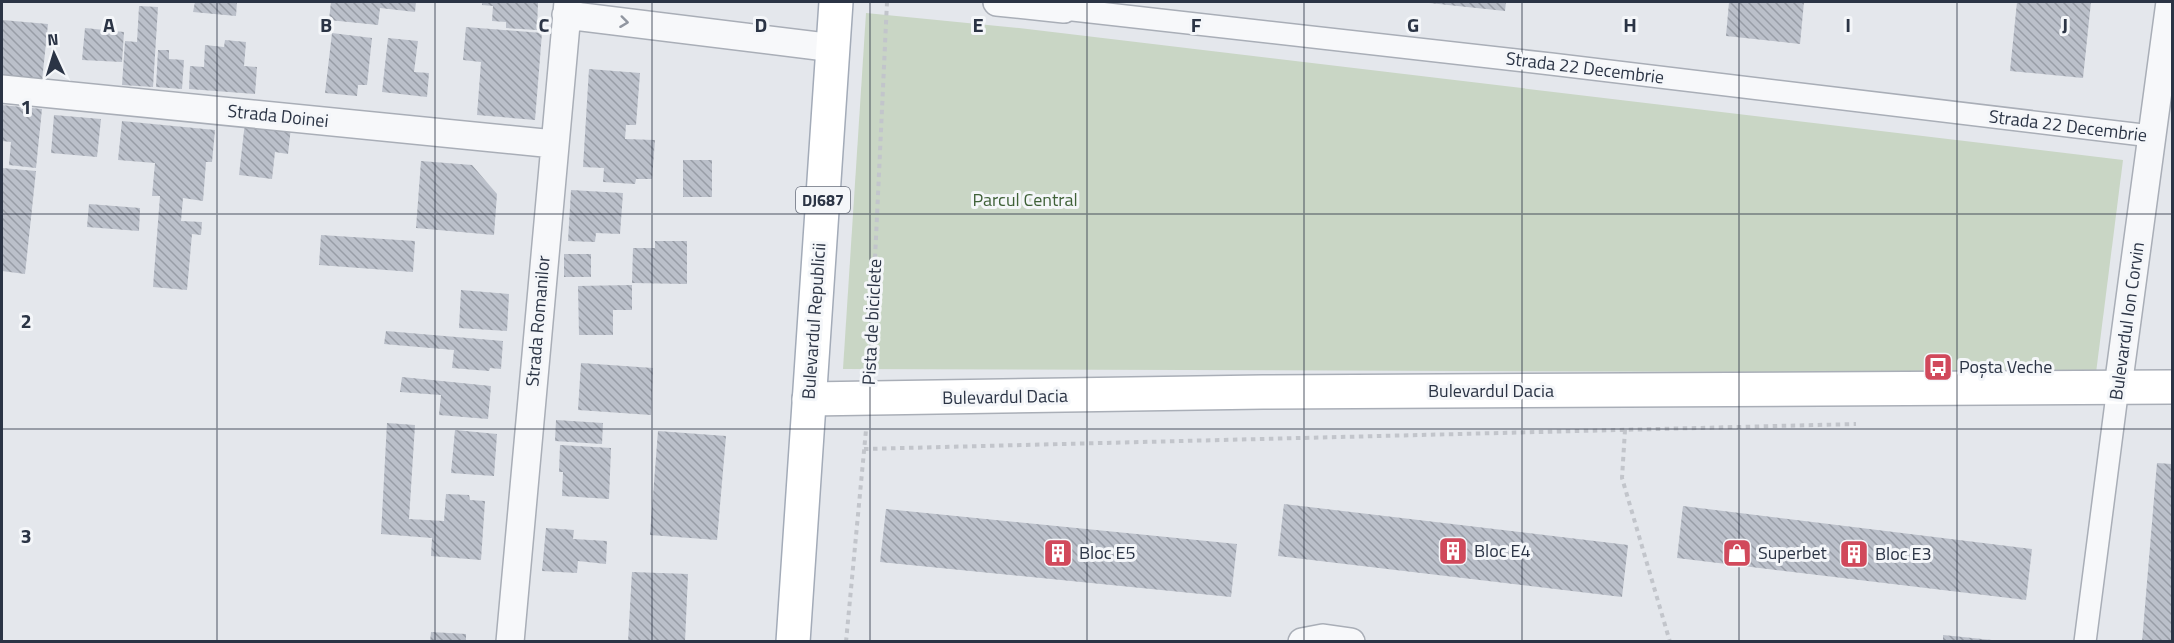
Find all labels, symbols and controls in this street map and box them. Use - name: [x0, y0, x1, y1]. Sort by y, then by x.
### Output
- text: A: [103, 9, 115, 40]
- text: B: [320, 9, 332, 40]
- text: C: [539, 9, 550, 40]
- text: D: [755, 9, 767, 40]
- text: E: [972, 9, 984, 40]
- text: F: [1191, 9, 1202, 40]
- text: G: [1407, 9, 1419, 40]
- text: H: [1623, 9, 1637, 40]
- text: I: [1845, 9, 1851, 40]
- text: J: [2062, 9, 2068, 40]
- one-way arrow: [620, 15, 629, 28]
- north arrow: [24, 24, 84, 84]
- text: N: [47, 27, 59, 51]
- street label: Strada 22 Decembrie: [1504, 44, 1666, 91]
- text: 1: [20, 91, 32, 122]
- street label: Strada Doinei: [226, 97, 330, 134]
- street label: Strada 22 Decembrie: [1987, 102, 2149, 149]
- park label: Parcul Central: [972, 186, 1078, 213]
- road number: DJ687: [796, 187, 850, 213]
- street label: Bulevardul Ion Corvin: [2102, 240, 2151, 402]
- street label: Bulevardul Republicii: [795, 242, 832, 400]
- street label: Strada Romanilor: [518, 254, 557, 388]
- street label: Pista de biciclete: [855, 258, 888, 386]
- text: 2: [20, 305, 32, 336]
- bus stop icon: Poșta Veche: [1922, 351, 1954, 383]
- place label: Poșta Veche: [1959, 353, 2052, 380]
- street label: Bulevardul Dacia: [1428, 377, 1554, 404]
- street label: Bulevardul Dacia: [942, 382, 1068, 411]
- text: 3: [20, 520, 32, 551]
- building icon: Bloc E4: [1437, 535, 1469, 567]
- building icon: Bloc E5: [1042, 537, 1074, 569]
- place label: Bloc E4: [1474, 537, 1531, 564]
- shop icon: Superbet: [1721, 537, 1753, 569]
- building icon: Bloc E3: [1838, 538, 1870, 570]
- place label: Bloc E5: [1079, 539, 1136, 566]
- place label: Superbet: [1758, 539, 1828, 566]
- place label: Bloc E3: [1875, 540, 1932, 567]

